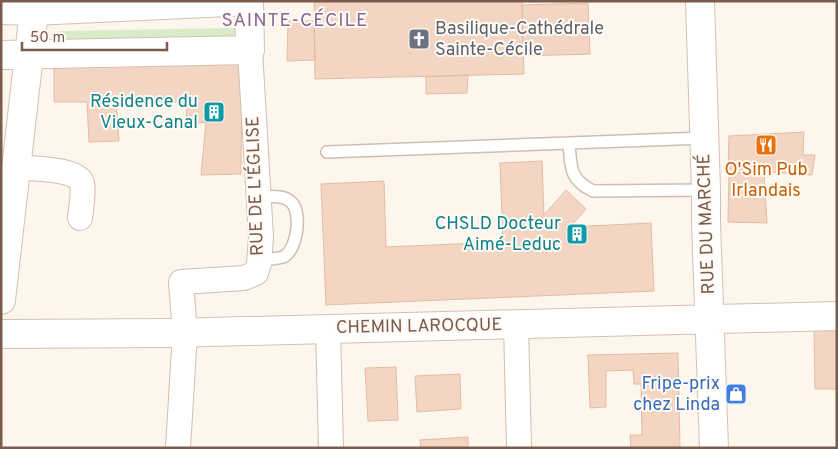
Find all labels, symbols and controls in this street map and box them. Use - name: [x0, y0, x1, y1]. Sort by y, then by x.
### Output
- district label: SAINTE-CÉCILE: [222, 8, 368, 33]
- place label: Basilique-Cathédrale Sainte-Cécile: [435, 18, 604, 62]
- scale bar: [22, 20, 168, 52]
- church icon: Basilique-Cathédrale Sainte-Cécile: [407, 27, 431, 51]
- text: 50 m: [30, 29, 65, 48]
- place label: Résidence du Vieux-Canal: [90, 91, 198, 135]
- building icon: Résidence du Vieux-Canal: [202, 100, 226, 124]
- street label: RUE DE L'ÉGLISE: [240, 116, 270, 256]
- restaurant icon: O'Sim Pub Irlandais: [754, 133, 778, 157]
- street label: RUE DU MARCHÉ: [691, 153, 721, 295]
- place label: O'Sim Pub Irlandais: [724, 159, 808, 203]
- place label: CHSLD Docteur Aimé-Leduc: [435, 213, 561, 257]
- building icon: CHSLD Docteur Aimé-Leduc: [565, 222, 589, 246]
- street label: CHEMIN LAROCQUE: [336, 314, 502, 340]
- place label: Fripe-prix chez Linda: [633, 373, 720, 417]
- shop icon: Fripe-prix chez Linda: [724, 382, 748, 406]

